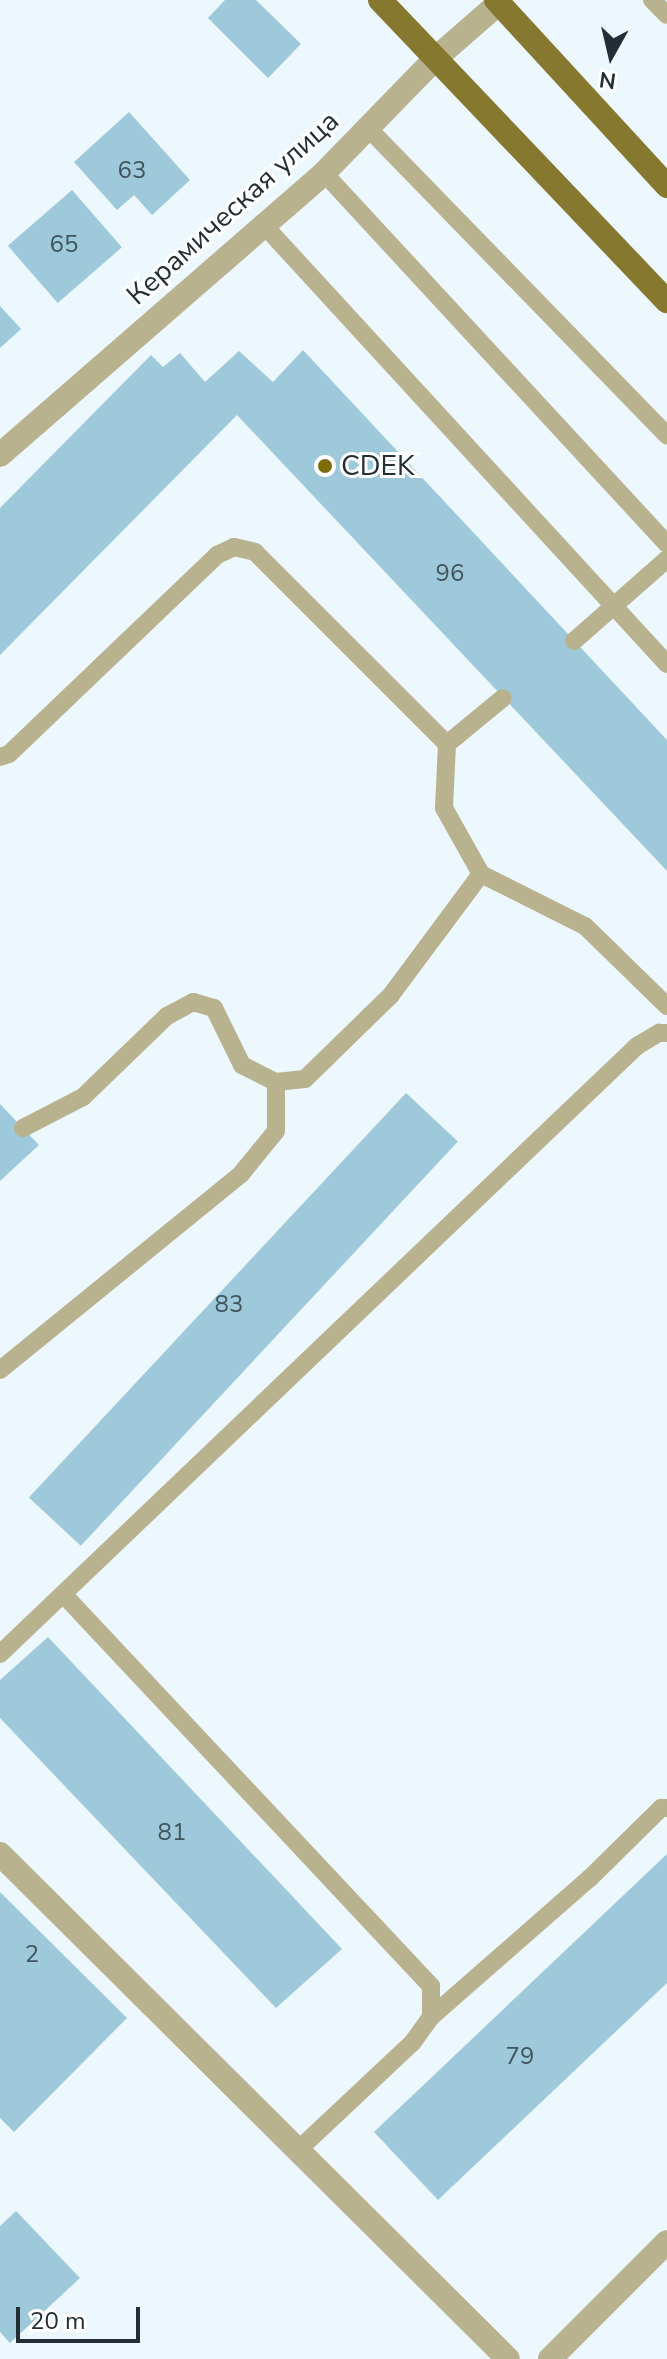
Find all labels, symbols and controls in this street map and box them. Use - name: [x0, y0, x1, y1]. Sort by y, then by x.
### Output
- north arrow: [571, 16, 651, 96]
- text: N: [597, 64, 618, 96]
- street label: Керамическая улица: [120, 104, 346, 312]
- house number: 63: [118, 157, 146, 185]
- house number: 65: [50, 231, 78, 259]
- place label: CDEK: [341, 449, 414, 483]
- marker: CDEK: [316, 457, 334, 475]
- house number: 96: [436, 560, 464, 588]
- house number: 83: [215, 1291, 243, 1319]
- house number: 81: [158, 1819, 186, 1847]
- house number: 2: [25, 1941, 39, 1969]
- house number: 79: [506, 2043, 534, 2071]
- scale bar: [20, 2291, 144, 2341]
- text: 20 m: [30, 2305, 86, 2337]

